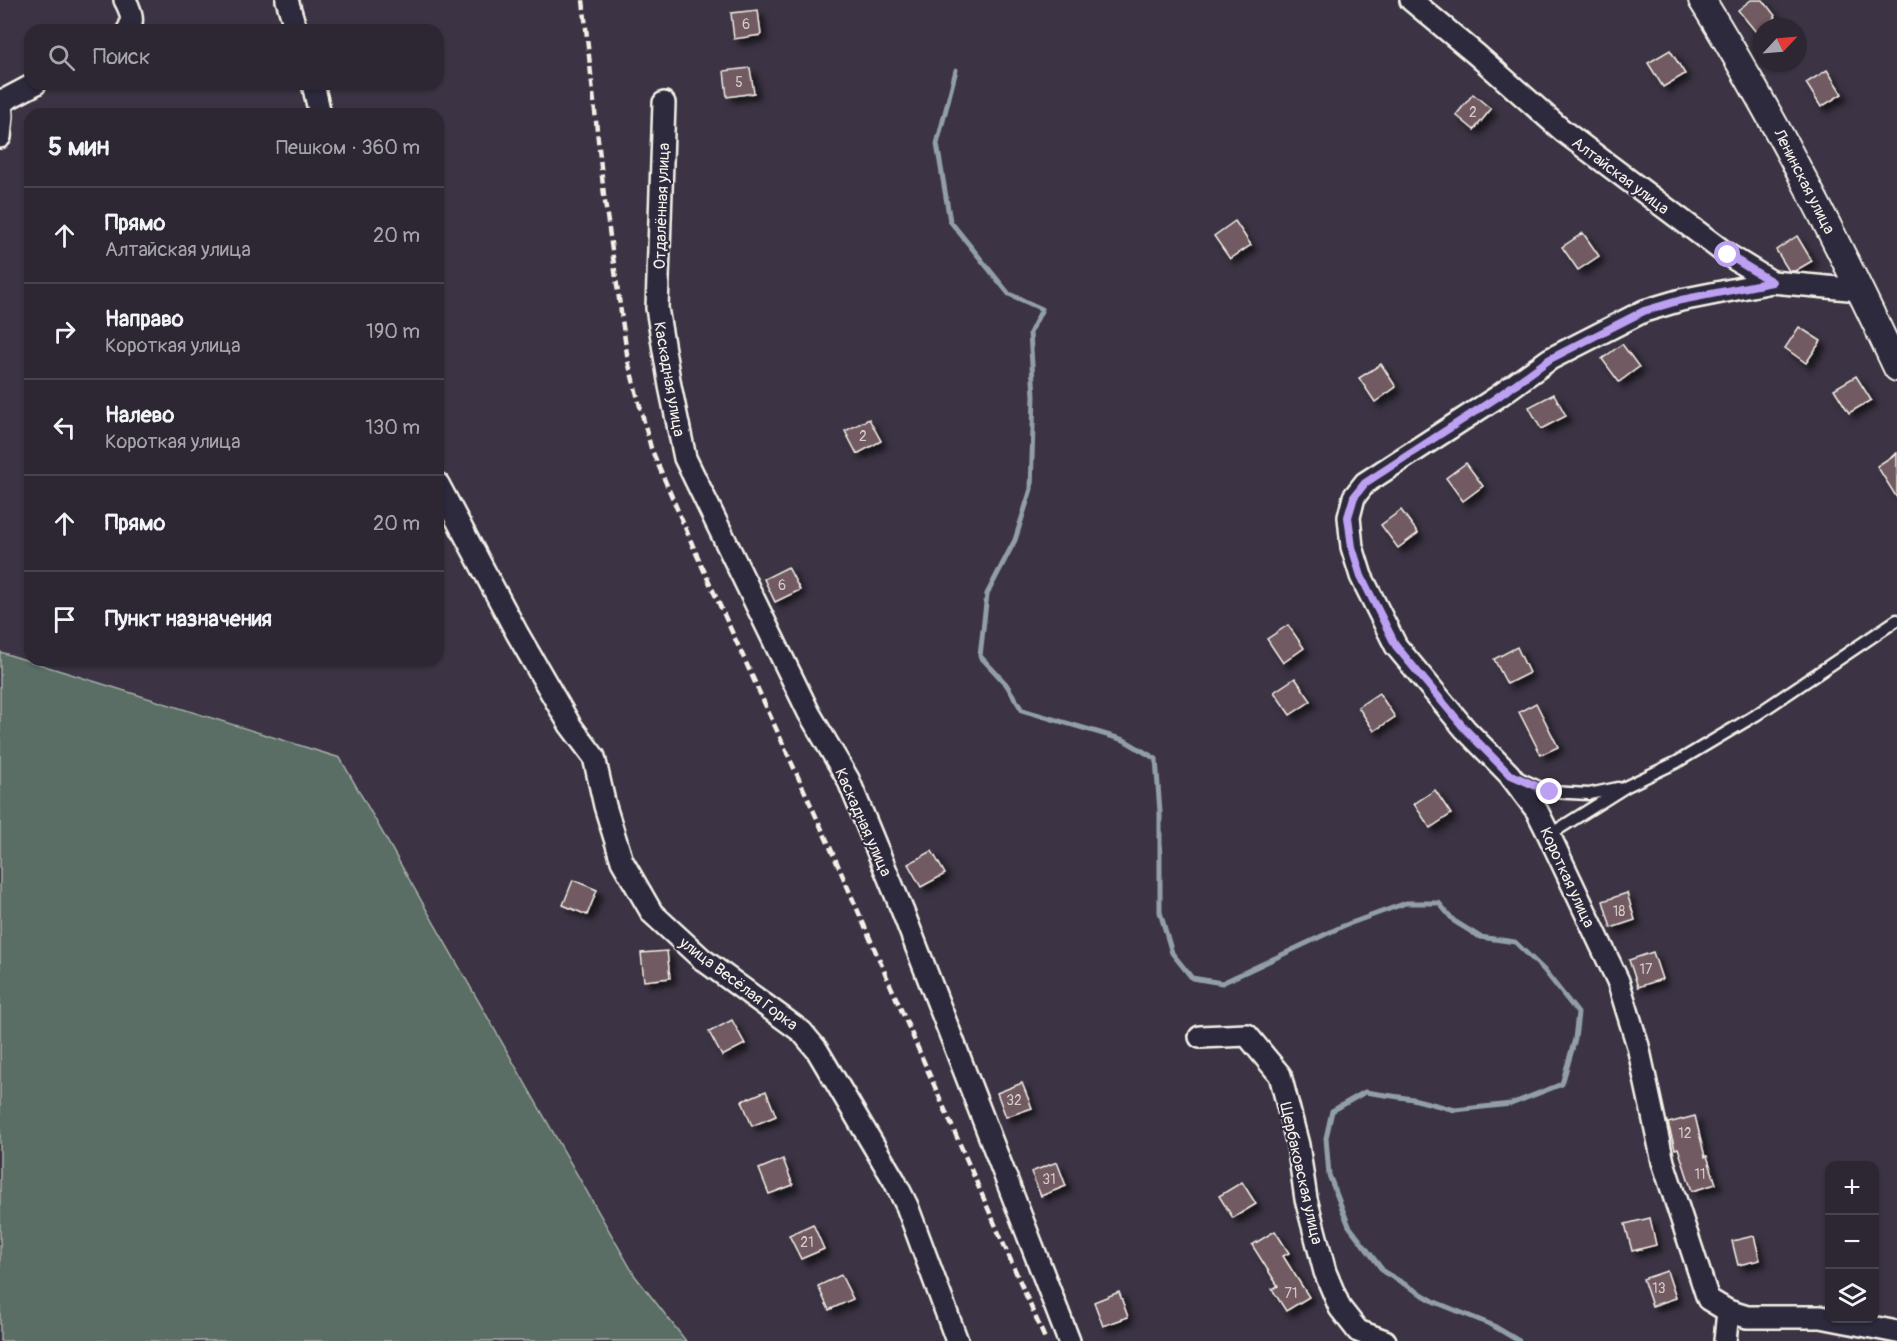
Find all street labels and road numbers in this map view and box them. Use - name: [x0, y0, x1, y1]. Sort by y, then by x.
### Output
- street label: Ленинская улица: [1769, 125, 1839, 237]
- street label: Алтайская улица: [1568, 133, 1673, 219]
- street label: Отдалённая улица: [650, 142, 674, 270]
- street label: Каскадная улица: [649, 320, 689, 438]
- street label: Каскадная улица: [830, 765, 896, 880]
- street label: Короткая улица: [1535, 824, 1599, 931]
- street label: улица Весёлая Горка: [674, 932, 802, 1035]
- street label: Щербаковская улица: [1275, 1100, 1327, 1246]

